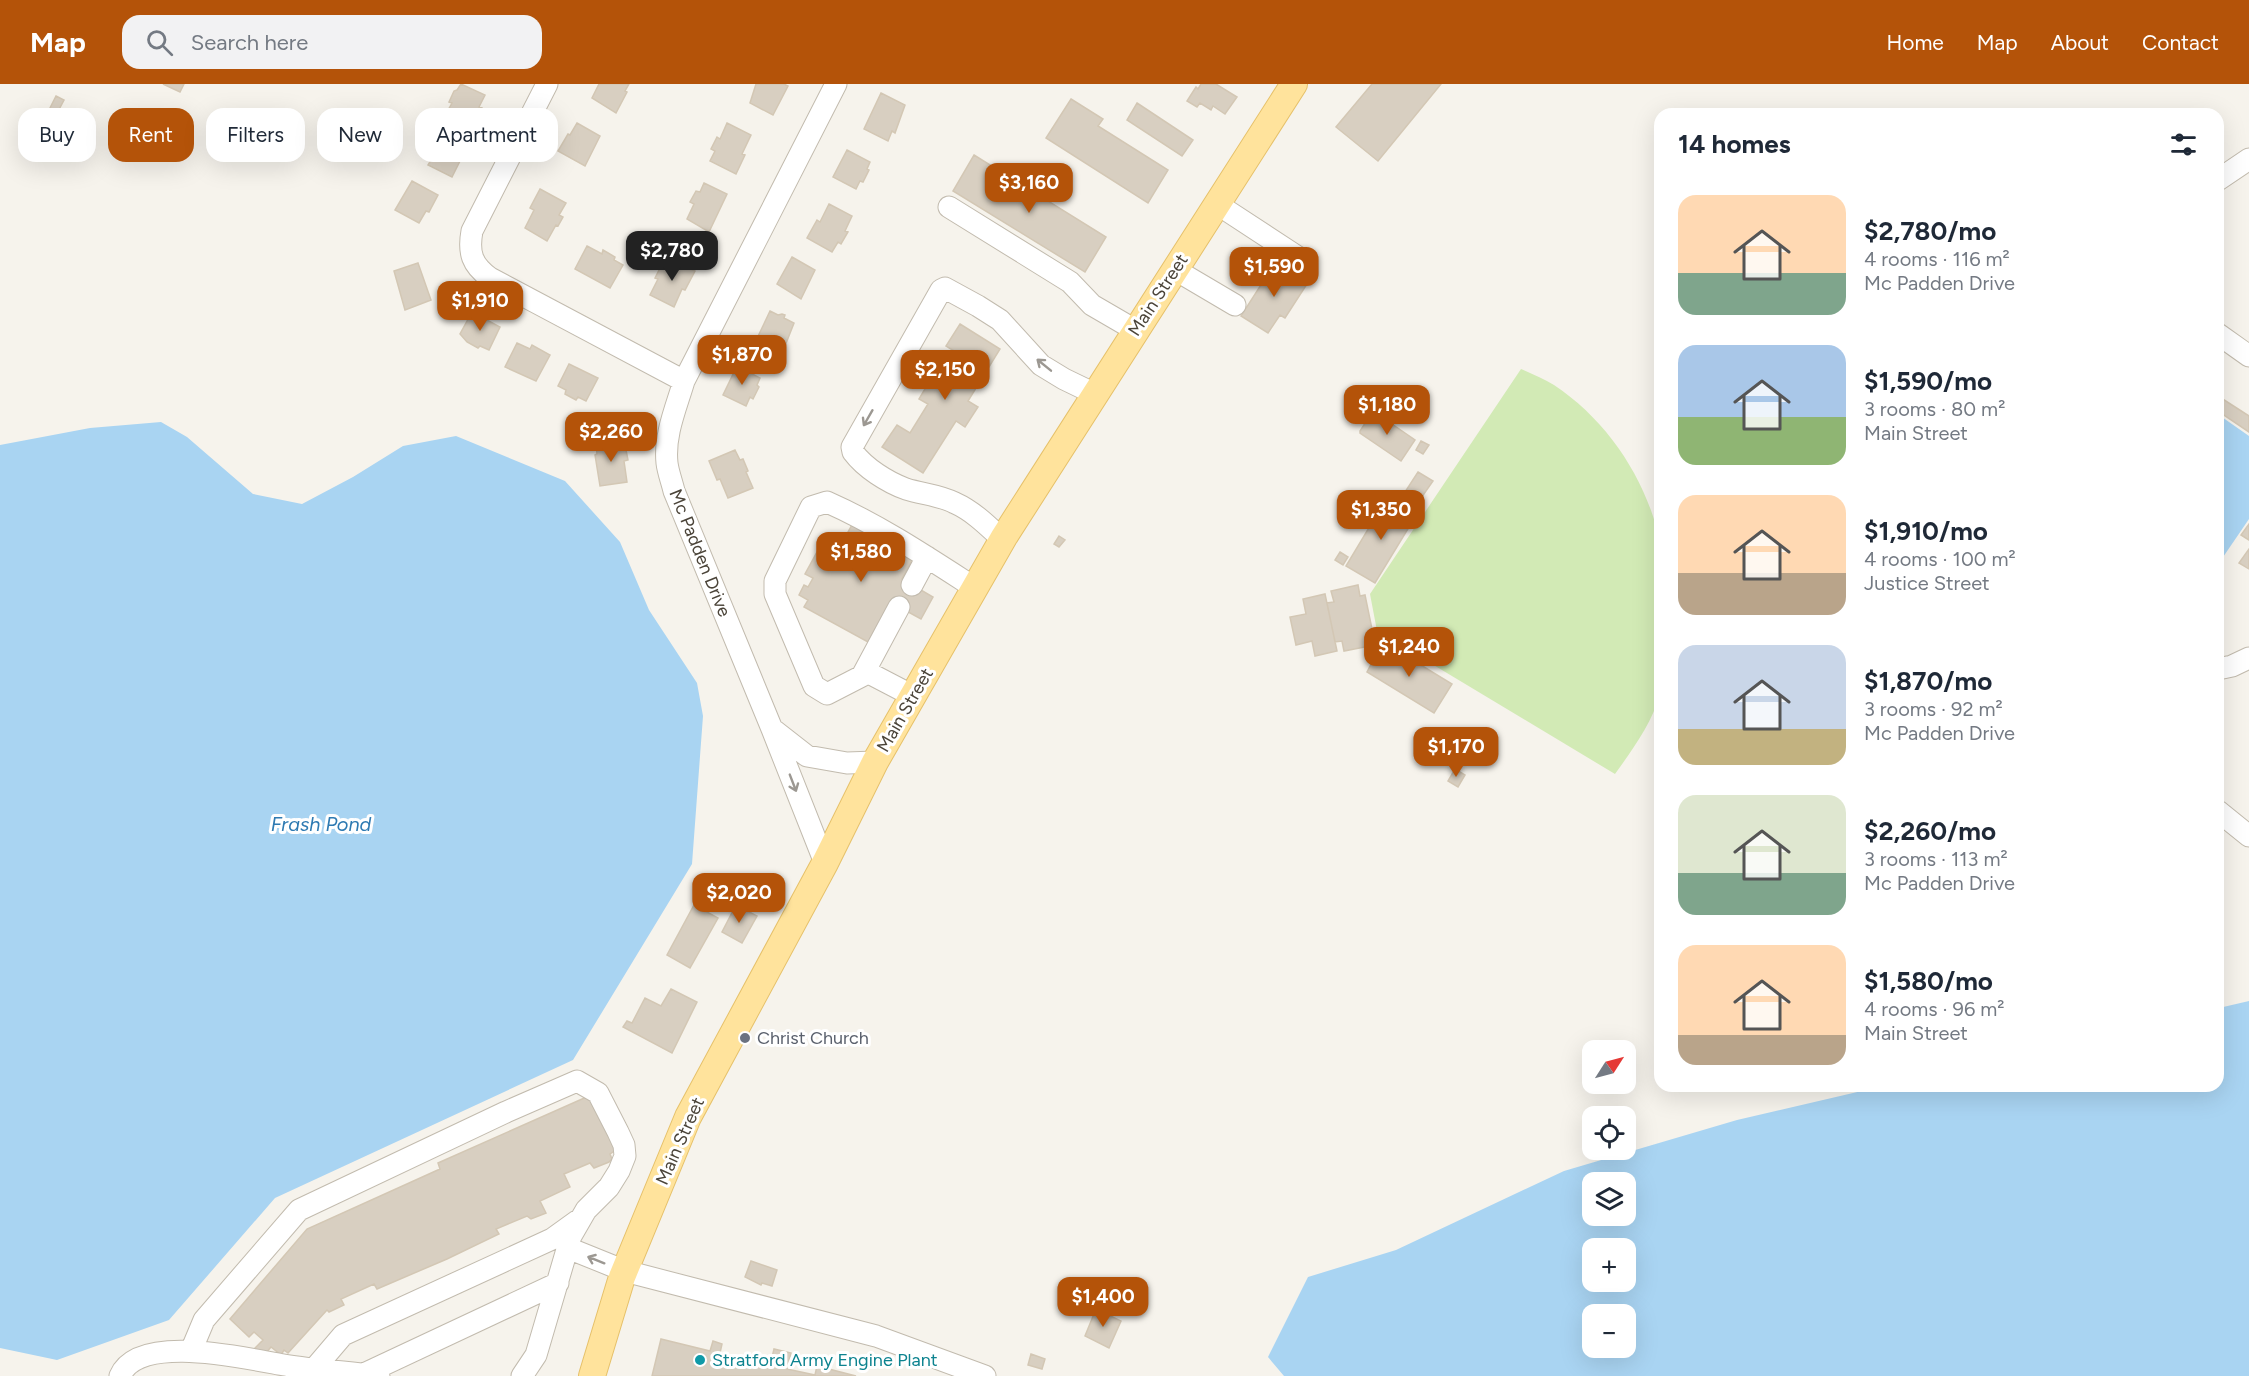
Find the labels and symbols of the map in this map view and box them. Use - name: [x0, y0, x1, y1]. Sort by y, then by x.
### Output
- pin: $3,160: [980, 163, 1078, 214]
- pin: $2,780: [623, 231, 721, 282]
- pin: $1,590: [1225, 247, 1323, 298]
- street label: Main Street: [1123, 250, 1193, 340]
- pin: $1,910: [431, 281, 529, 332]
- pin: $1,870: [693, 335, 791, 386]
- pin: $2,150: [896, 350, 994, 401]
- one-way arrow: [1036, 359, 1052, 372]
- pin: $1,180: [1338, 385, 1436, 436]
- one-way arrow: [862, 409, 873, 427]
- pin: $2,260: [562, 412, 660, 463]
- street label: Mc Padden Drive: [664, 486, 736, 620]
- pin: $1,350: [1332, 490, 1430, 541]
- pin: $1,580: [812, 532, 910, 583]
- pin: $1,240: [1360, 627, 1458, 678]
- street label: Main Street: [872, 664, 938, 756]
- pin: $1,170: [1407, 727, 1505, 778]
- one-way arrow: [789, 774, 800, 792]
- water label: Frash Pond: [271, 812, 372, 836]
- pin: $2,020: [690, 873, 788, 924]
- place label: Christ Church: [757, 1027, 869, 1049]
- marker: Christ Church: [738, 1031, 752, 1045]
- north arrow: [1582, 1040, 1636, 1094]
- street label: Main Street: [651, 1094, 709, 1188]
- one-way arrow: [587, 1254, 606, 1265]
- pin: $1,400: [1054, 1277, 1152, 1328]
- place label: Stratford Army Engine Plant: [712, 1349, 938, 1371]
- marker: Stratford Army Engine Plant: [693, 1353, 707, 1367]

